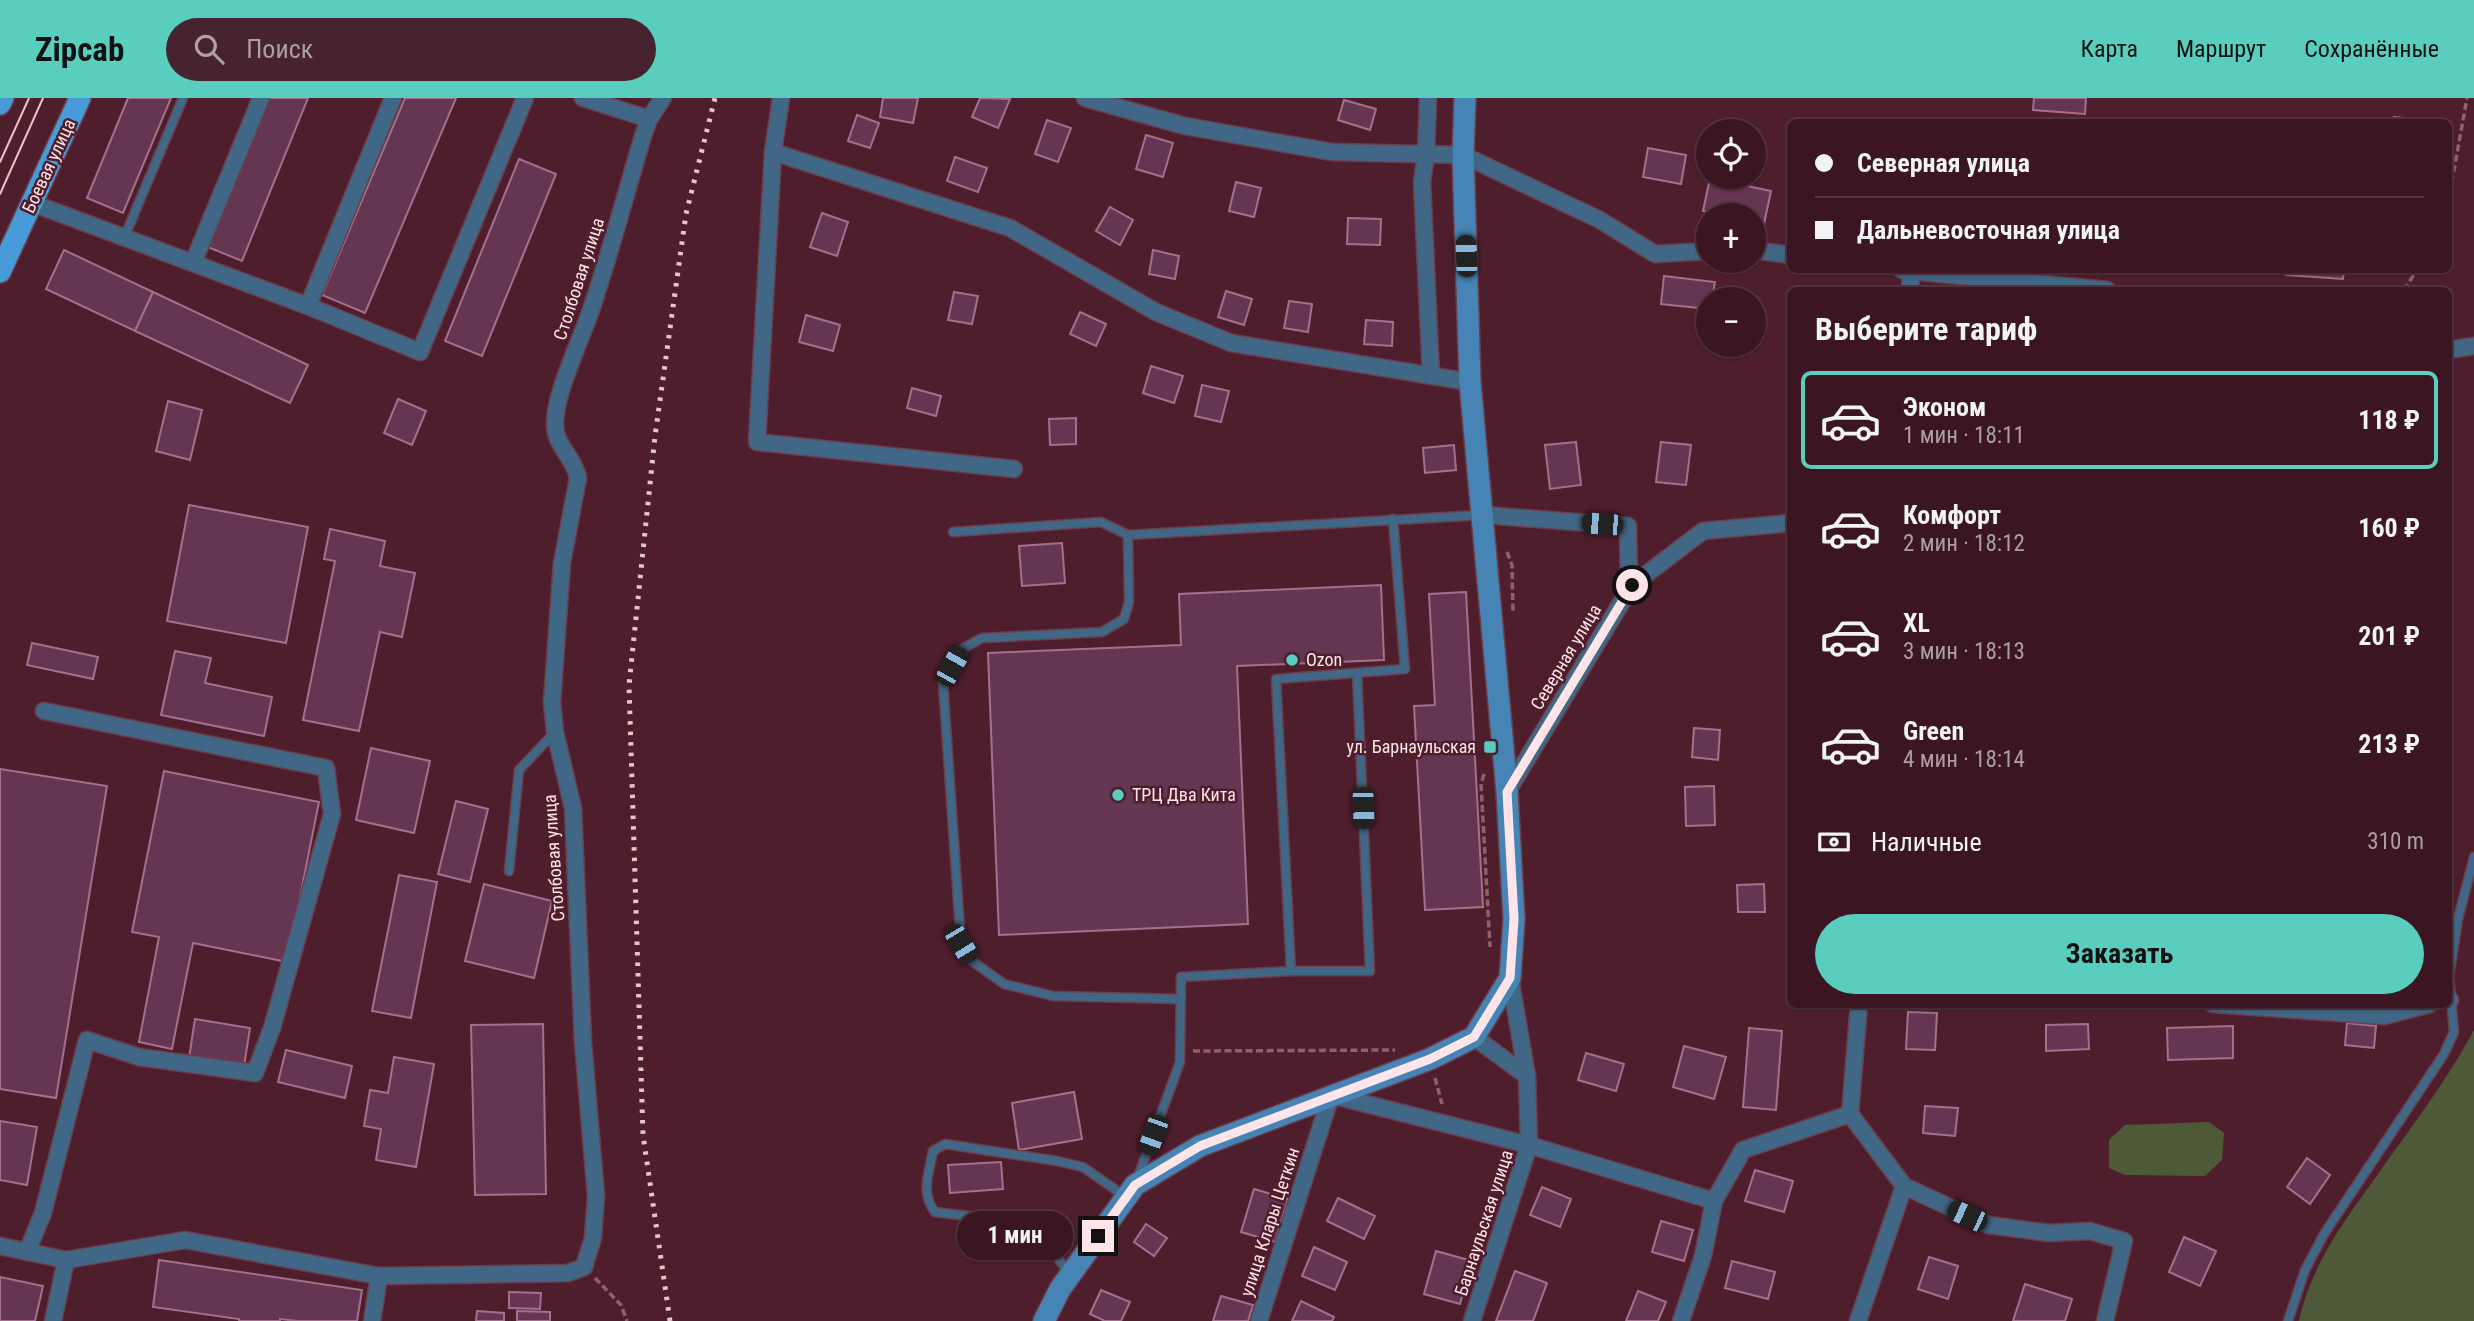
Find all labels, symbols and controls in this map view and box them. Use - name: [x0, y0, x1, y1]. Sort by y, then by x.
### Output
- search box: [166, 18, 656, 81]
- text: Zipcab: [35, 30, 124, 69]
- icon: search: [190, 30, 228, 68]
- text: Поиск: [246, 34, 313, 64]
- text: Карта: [2081, 35, 2138, 63]
- text: Маршрут: [2176, 35, 2266, 63]
- text: Сохранённые: [2304, 35, 2439, 63]
- street label: Боевая улица: [18, 115, 79, 216]
- map controls: [1696, 119, 1766, 357]
- button: locate: [1696, 119, 1766, 189]
- text: Северная улица: [1857, 148, 2030, 178]
- button: +: [1696, 203, 1766, 273]
- street label: Столбовая улица: [549, 215, 608, 343]
- text: Дальневосточная улица: [1857, 215, 2120, 245]
- car: [1455, 235, 1478, 277]
- button: −: [1696, 287, 1766, 357]
- text: Выберите тариф: [1815, 310, 2037, 348]
- icon: car: [1819, 389, 1882, 452]
- text: Эконом: [1903, 392, 1986, 422]
- text: 118 ₽: [2358, 405, 2420, 435]
- text: 1 мин · 18:11: [1903, 422, 2025, 449]
- icon: car: [1819, 497, 1882, 560]
- text: Комфорт: [1903, 500, 2001, 530]
- car: [1581, 512, 1624, 536]
- text: 160 ₽: [2358, 513, 2420, 543]
- text: 2 мин · 18:12: [1903, 530, 2025, 557]
- route start: [1616, 569, 1648, 601]
- street label: Северная улица: [1526, 600, 1605, 713]
- icon: car: [1819, 605, 1882, 668]
- text: XL: [1903, 608, 1930, 638]
- text: 201 ₽: [2358, 621, 2420, 651]
- text: 3 мин · 18:13: [1903, 638, 2025, 665]
- car: [933, 643, 972, 689]
- place label: Ozon: [1306, 649, 1342, 670]
- marker: Ozon: [1284, 652, 1300, 668]
- icon: car: [1819, 713, 1882, 776]
- text: Green: [1903, 716, 1964, 746]
- text: 213 ₽: [2358, 729, 2420, 759]
- place label: ул. Барнаульская: [1347, 736, 1476, 757]
- marker: ул. Барнаульская: [1482, 739, 1498, 755]
- text: 4 мин · 18:14: [1903, 746, 2025, 773]
- place label: ТРЦ Два Кита: [1132, 784, 1236, 805]
- marker: ТРЦ Два Кита: [1110, 787, 1126, 803]
- car: [1352, 787, 1375, 829]
- street label: Столбовая улица: [539, 794, 568, 922]
- icon: cash: [1815, 823, 1853, 861]
- text: Наличные: [1871, 827, 1982, 857]
- text: 310 m: [2367, 828, 2424, 855]
- button: Заказать: [1815, 914, 2424, 994]
- car: [942, 921, 981, 967]
- car: [1136, 1112, 1171, 1158]
- street label: улица Клары Цеткин: [1236, 1145, 1304, 1299]
- street label: Барнаульская улица: [1450, 1147, 1517, 1298]
- car: [1944, 1198, 1991, 1234]
- callout: 1 мин: [958, 1212, 1074, 1260]
- route end: [1082, 1220, 1114, 1252]
- text: 1 мин: [987, 1222, 1043, 1249]

